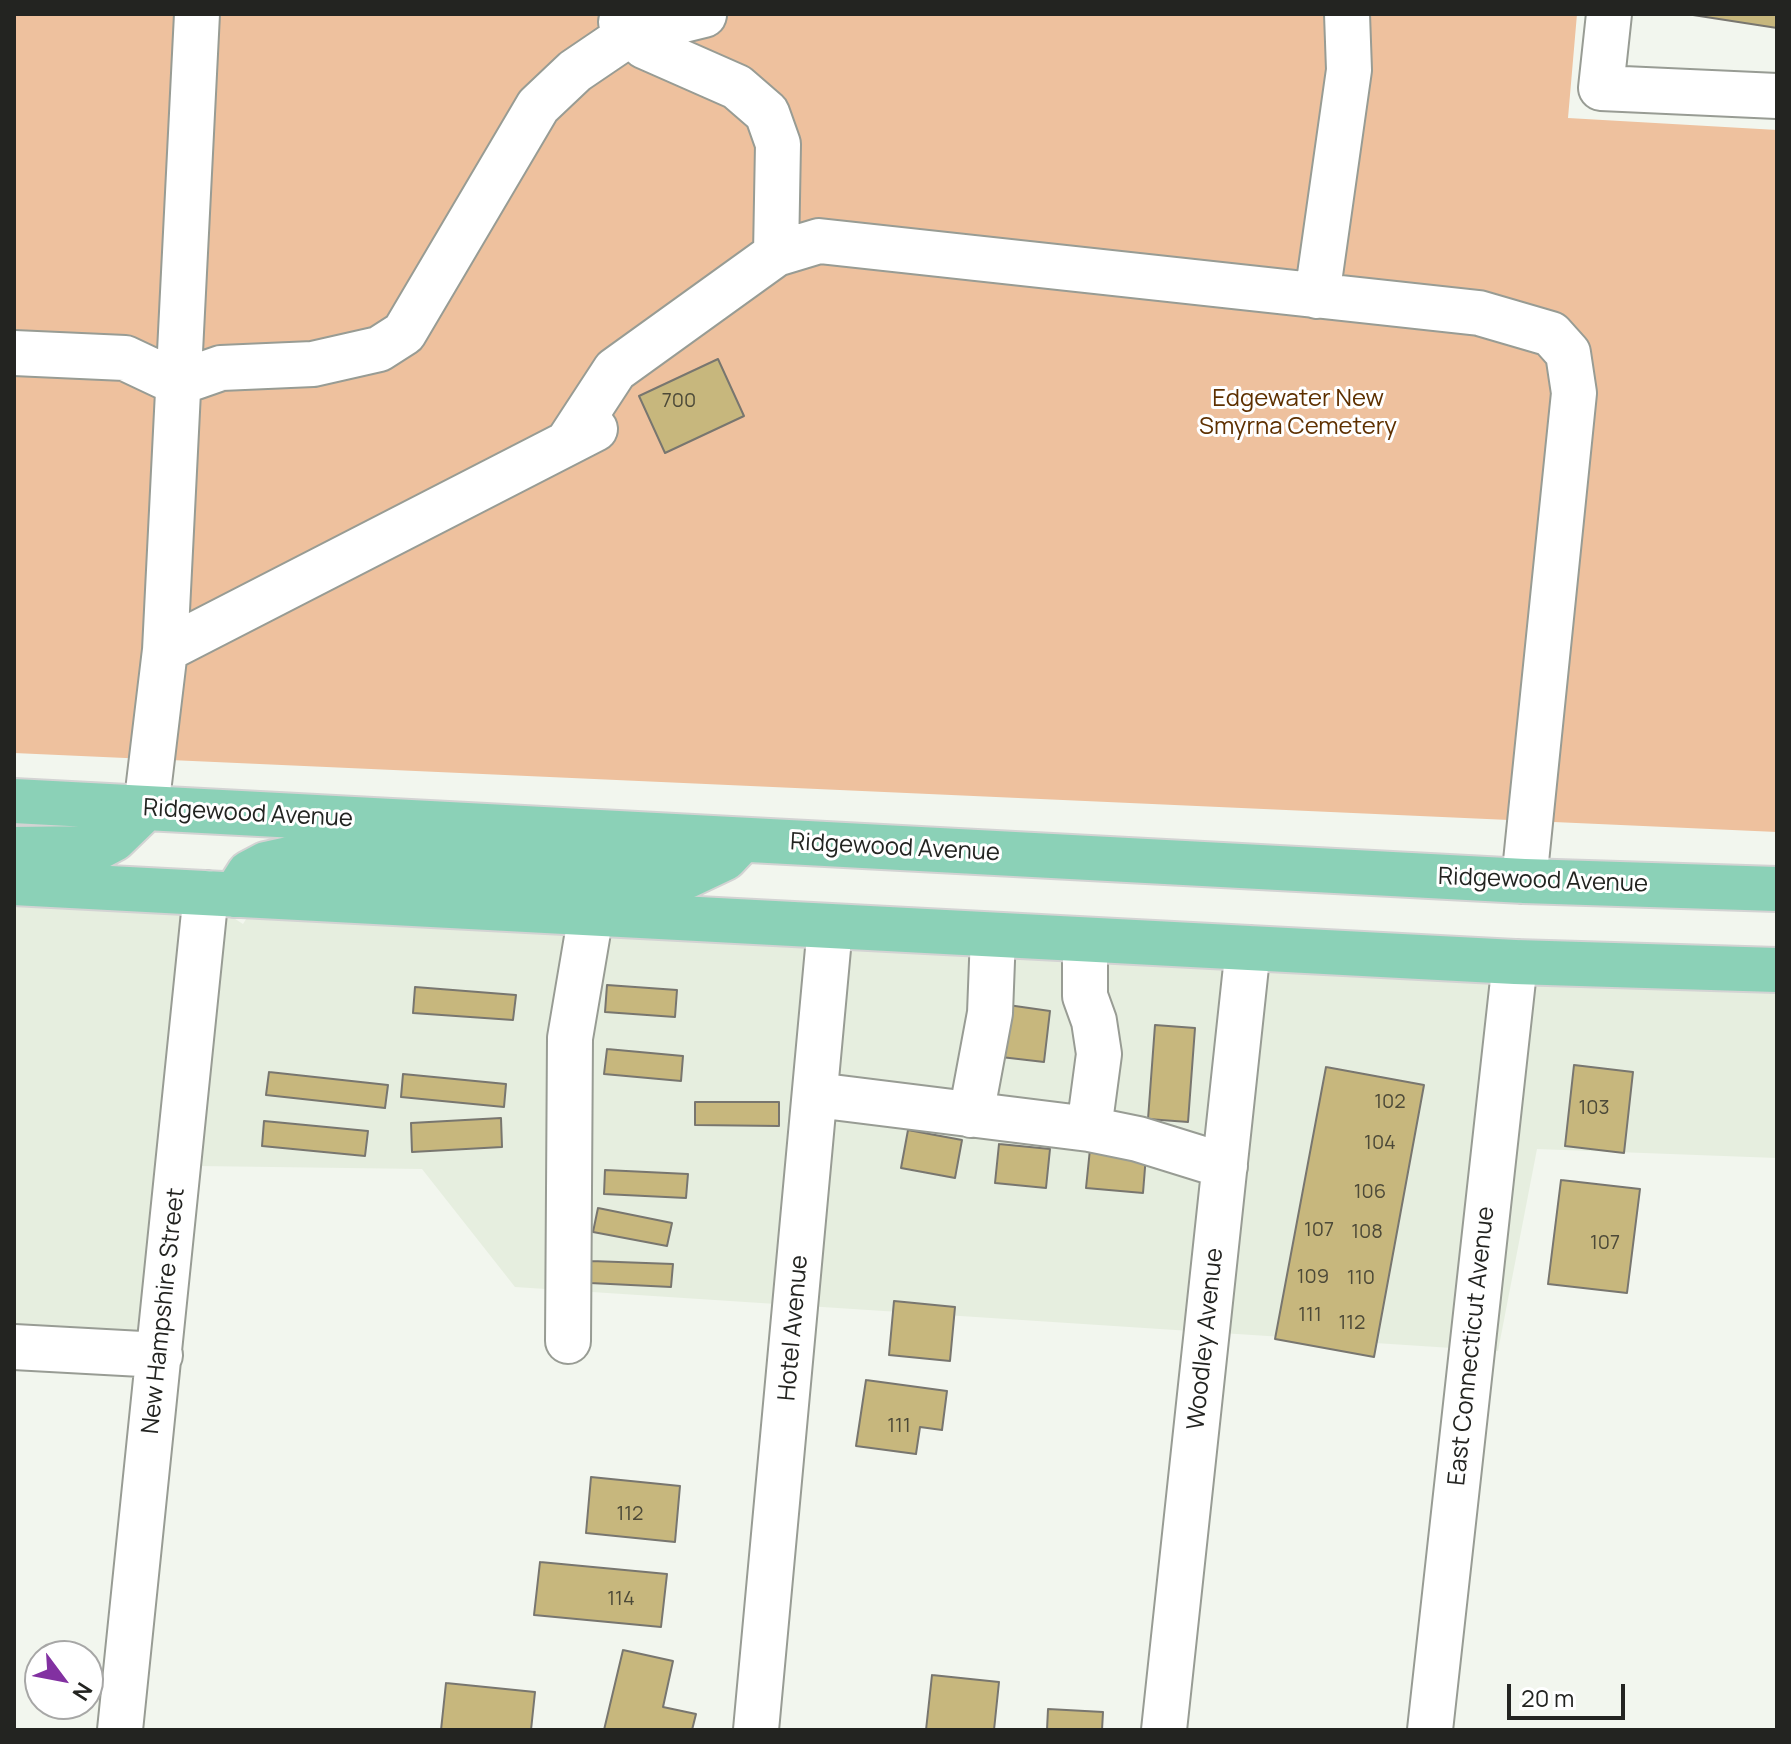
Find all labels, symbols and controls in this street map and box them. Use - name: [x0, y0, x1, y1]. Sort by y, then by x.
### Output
- park label: Edgewater New Smyrna Cemetery: [1199, 385, 1397, 441]
- house number: 700: [662, 389, 696, 413]
- street label: Ridgewood Avenue: [142, 794, 354, 834]
- street label: Ridgewood Avenue: [789, 828, 1001, 868]
- street label: Ridgewood Avenue: [1437, 863, 1649, 899]
- house number: 102: [1374, 1090, 1406, 1114]
- house number: 103: [1578, 1096, 1610, 1120]
- house number: 104: [1364, 1131, 1396, 1155]
- house number: 106: [1354, 1180, 1386, 1204]
- street label: New Hampshire Street: [137, 1186, 191, 1436]
- street label: East Connecticut Avenue: [1443, 1205, 1501, 1487]
- house number: 107: [1304, 1218, 1334, 1242]
- house number: 108: [1351, 1220, 1383, 1244]
- house number: 107: [1590, 1231, 1620, 1255]
- street label: Woodley Avenue: [1182, 1247, 1230, 1431]
- street label: Hotel Avenue: [773, 1254, 815, 1402]
- house number: 109: [1297, 1265, 1329, 1289]
- house number: 110: [1347, 1266, 1375, 1290]
- house number: 111: [1298, 1303, 1322, 1327]
- house number: 112: [1339, 1311, 1365, 1335]
- house number: 111: [887, 1414, 911, 1438]
- house number: 112: [617, 1502, 643, 1526]
- house number: 114: [607, 1587, 635, 1611]
- north arrow: [24, 1640, 104, 1720]
- scale bar: [1511, 1668, 1629, 1718]
- text: N: [66, 1677, 100, 1706]
- text: 20 m: [1521, 1681, 1574, 1714]

